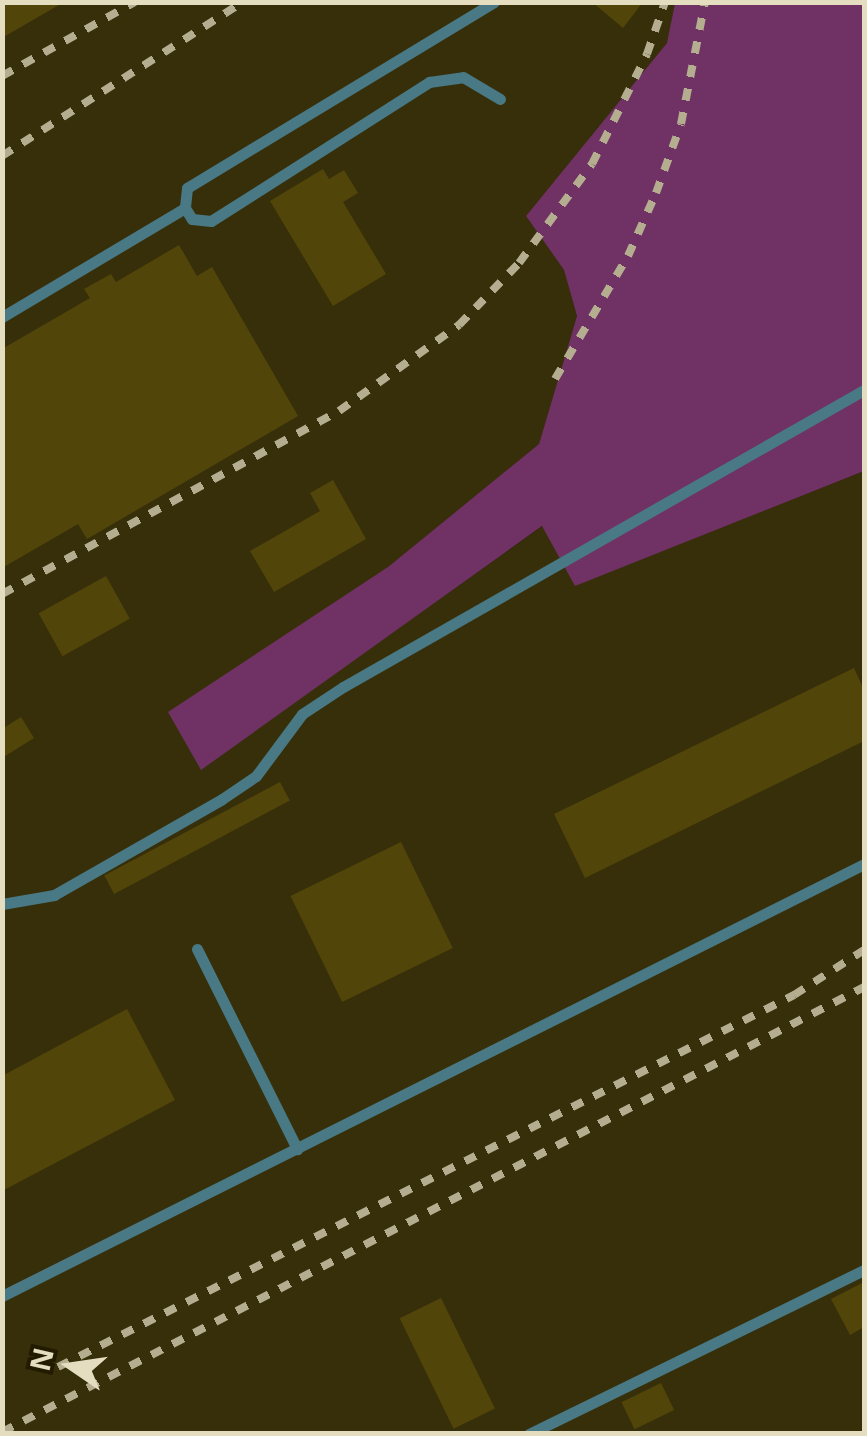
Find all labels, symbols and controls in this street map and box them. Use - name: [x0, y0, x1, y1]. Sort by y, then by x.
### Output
- north arrow: [20, 1316, 120, 1416]
- text: N: [20, 1344, 62, 1375]

